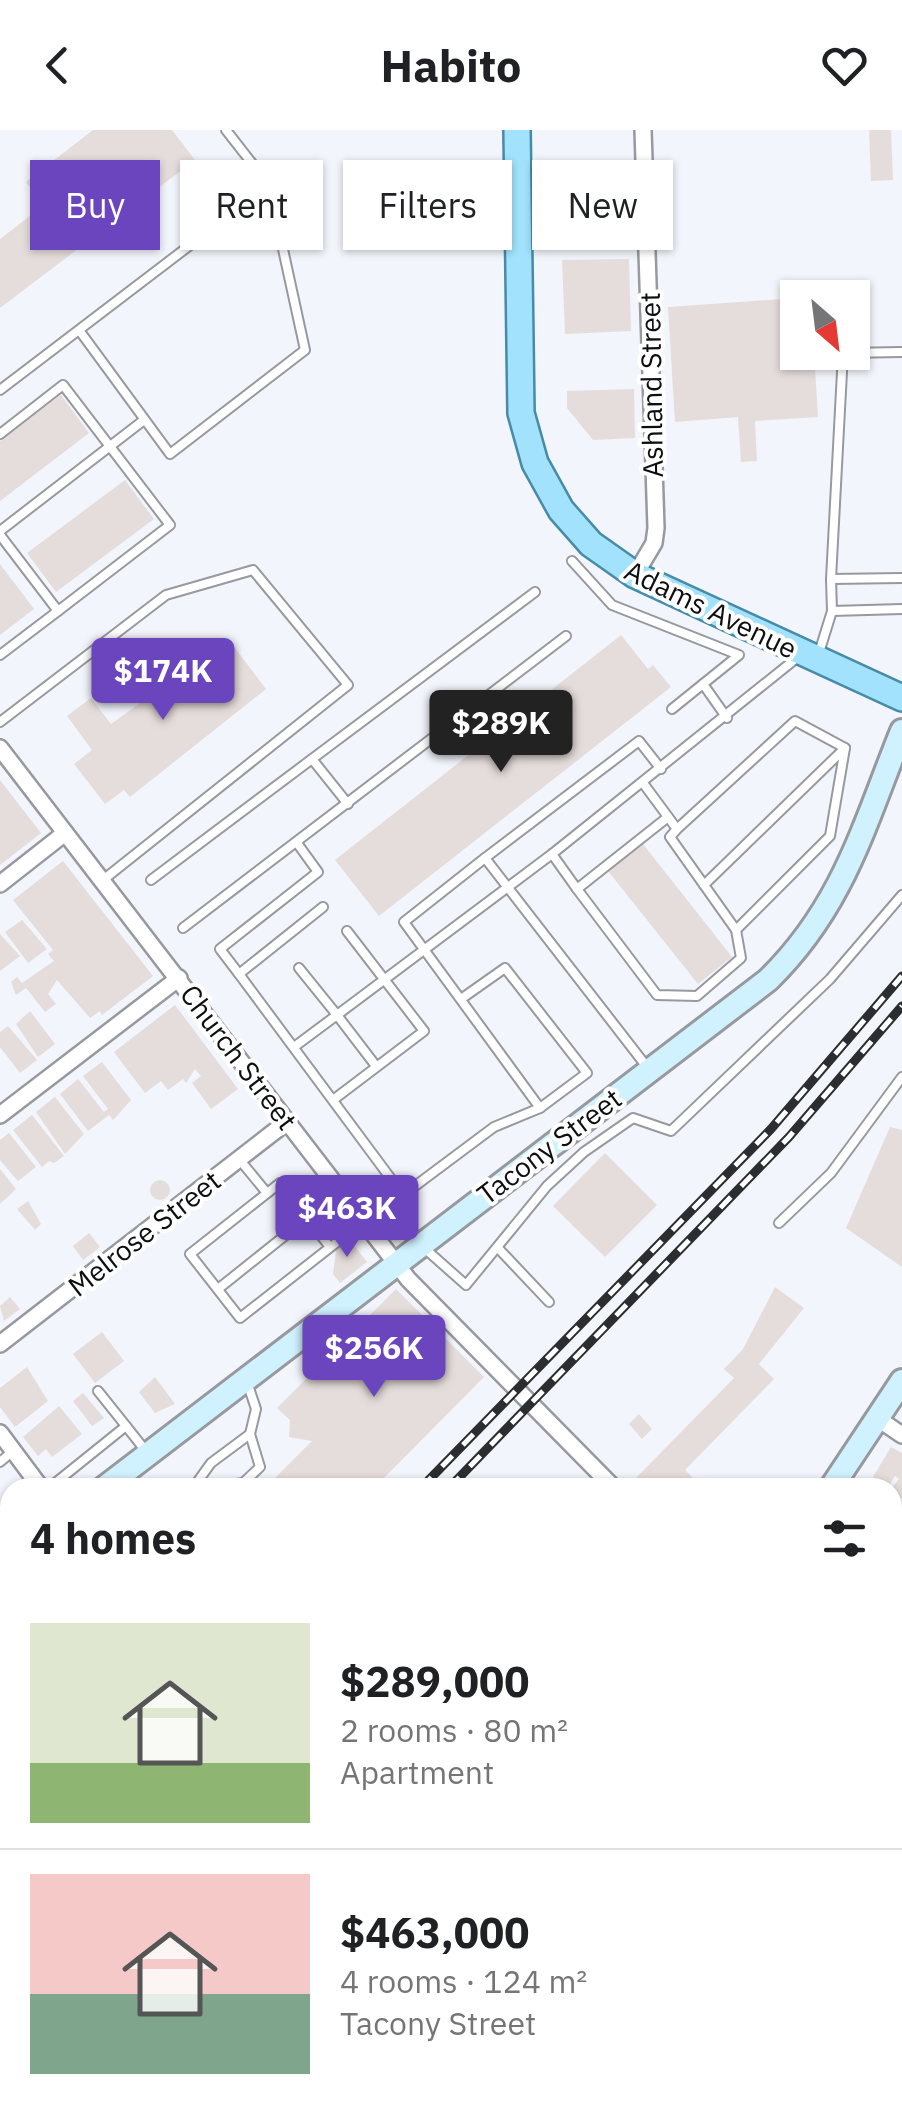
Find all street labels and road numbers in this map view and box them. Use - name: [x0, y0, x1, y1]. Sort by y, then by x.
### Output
- street label: Ashland Street: [631, 292, 671, 478]
- street label: Adams Avenue: [619, 551, 803, 667]
- street label: Church Street: [172, 977, 306, 1137]
- street label: Tacony Street: [469, 1080, 629, 1212]
- street label: Melrose Street: [60, 1162, 228, 1304]

